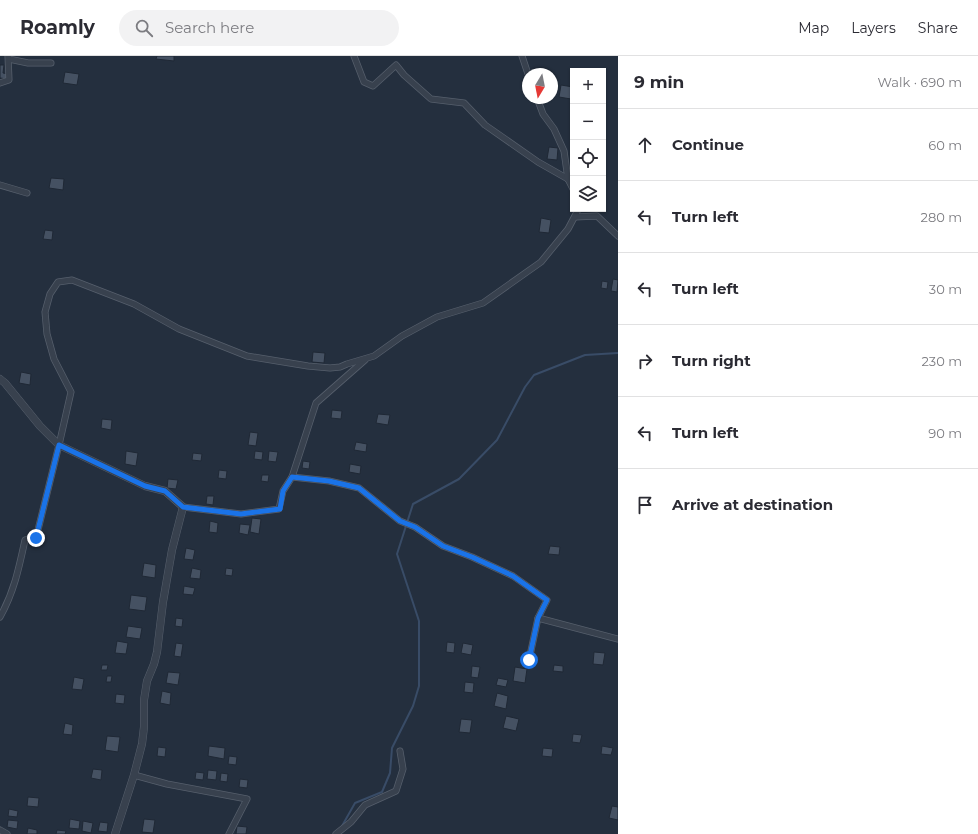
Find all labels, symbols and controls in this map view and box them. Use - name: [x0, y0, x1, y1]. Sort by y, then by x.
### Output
- search box: [119, 10, 399, 46]
- text: Roamly: [20, 16, 95, 39]
- icon: search: [133, 17, 155, 39]
- text: Search here: [165, 18, 254, 37]
- text: Map: [798, 19, 829, 37]
- text: Layers: [851, 19, 896, 37]
- text: Share: [918, 19, 958, 37]
- north arrow: [522, 68, 558, 104]
- map controls: [570, 68, 606, 212]
- button: +: [570, 68, 606, 104]
- text: 9 min: [634, 72, 684, 92]
- text: Walk · 690 m: [878, 74, 962, 90]
- button: −: [570, 104, 606, 140]
- icon: ahead: [634, 134, 656, 156]
- text: Continue: [672, 135, 744, 154]
- text: 60 m: [928, 137, 962, 153]
- button: locate: [570, 140, 606, 176]
- button: layers: [570, 176, 606, 212]
- icon: left: [634, 206, 656, 228]
- text: Turn left: [672, 207, 739, 226]
- text: 280 m: [921, 209, 962, 225]
- icon: left: [634, 278, 656, 300]
- text: Turn left: [672, 279, 739, 298]
- text: 30 m: [929, 281, 962, 297]
- icon: right: [634, 350, 656, 372]
- text: Turn right: [672, 351, 751, 370]
- text: 230 m: [921, 353, 962, 369]
- icon: left: [634, 422, 656, 444]
- text: Turn left: [672, 423, 739, 442]
- text: 90 m: [928, 425, 962, 441]
- icon: arrive: [634, 494, 656, 516]
- text: Arrive at destination: [672, 495, 833, 514]
- route end: [27, 529, 45, 547]
- route start: [520, 651, 538, 669]

